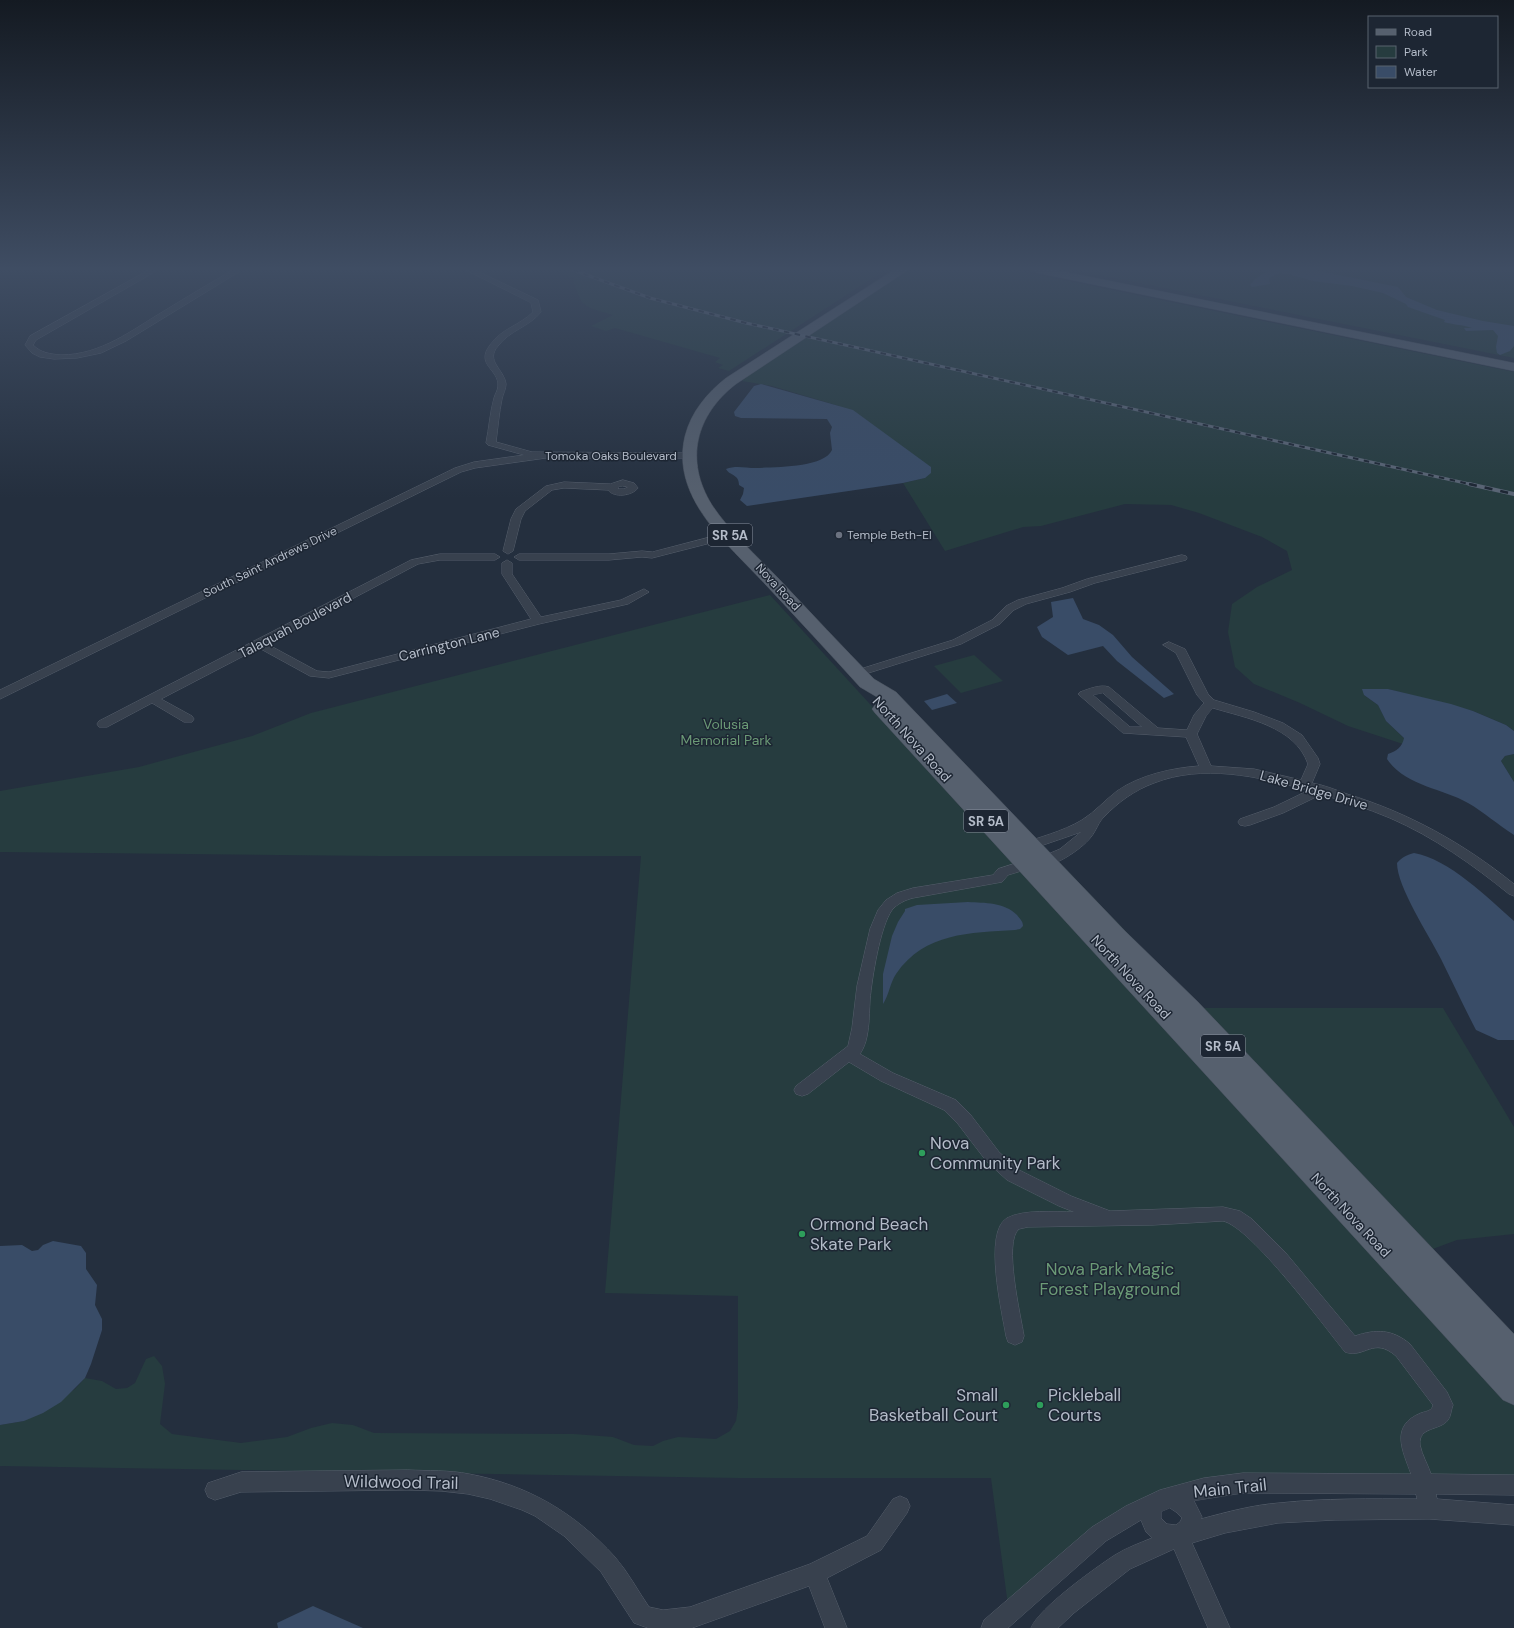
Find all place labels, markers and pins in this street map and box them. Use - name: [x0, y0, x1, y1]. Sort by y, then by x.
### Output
- place label: Temple Beth-El: [847, 527, 932, 543]
- marker: Temple Beth-El: [834, 530, 844, 540]
- place label: Nova Community Park: [930, 1132, 1061, 1174]
- marker: Nova Community Park: [917, 1148, 927, 1158]
- place label: Ormond Beach Skate Park: [810, 1213, 928, 1255]
- marker: Ormond Beach Skate Park: [797, 1229, 807, 1239]
- place label: Small Basketball Court: [869, 1384, 998, 1426]
- place label: Pickleball Courts: [1048, 1384, 1121, 1426]
- marker: Small Basketball Court: [1001, 1400, 1011, 1410]
- marker: Pickleball Courts: [1035, 1400, 1045, 1410]

